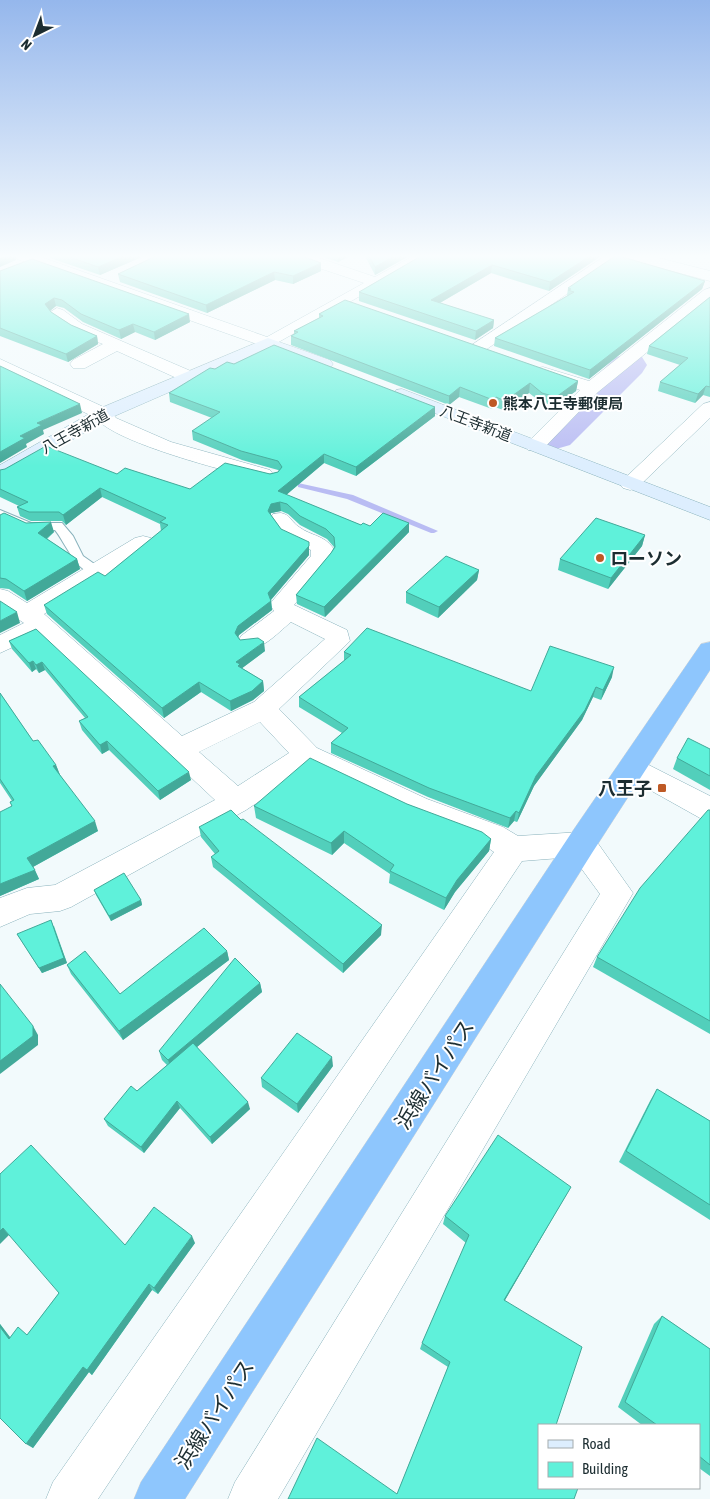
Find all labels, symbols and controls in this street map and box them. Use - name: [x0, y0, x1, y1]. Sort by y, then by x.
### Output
- north arrow: [10, 10, 60, 60]
- text: N: [18, 36, 35, 53]
- place label: 熊本八王寺郵便局: [503, 395, 623, 412]
- marker: 熊本八王寺郵便局: [487, 397, 499, 409]
- street label: 八王寺新道: [438, 402, 514, 444]
- street label: 八王寺新道: [38, 405, 112, 457]
- place label: ローソン: [610, 548, 682, 569]
- marker: ローソン: [594, 552, 606, 564]
- place label: 八王子: [598, 778, 652, 799]
- marker: 八王子: [656, 782, 668, 794]
- street label: 浜線バイパス: [390, 1015, 478, 1133]
- street label: 浜線バイパス: [170, 1355, 258, 1473]
- legend: [538, 1424, 700, 1489]
- text: Road: [582, 1435, 611, 1452]
- text: Building: [582, 1460, 628, 1477]

